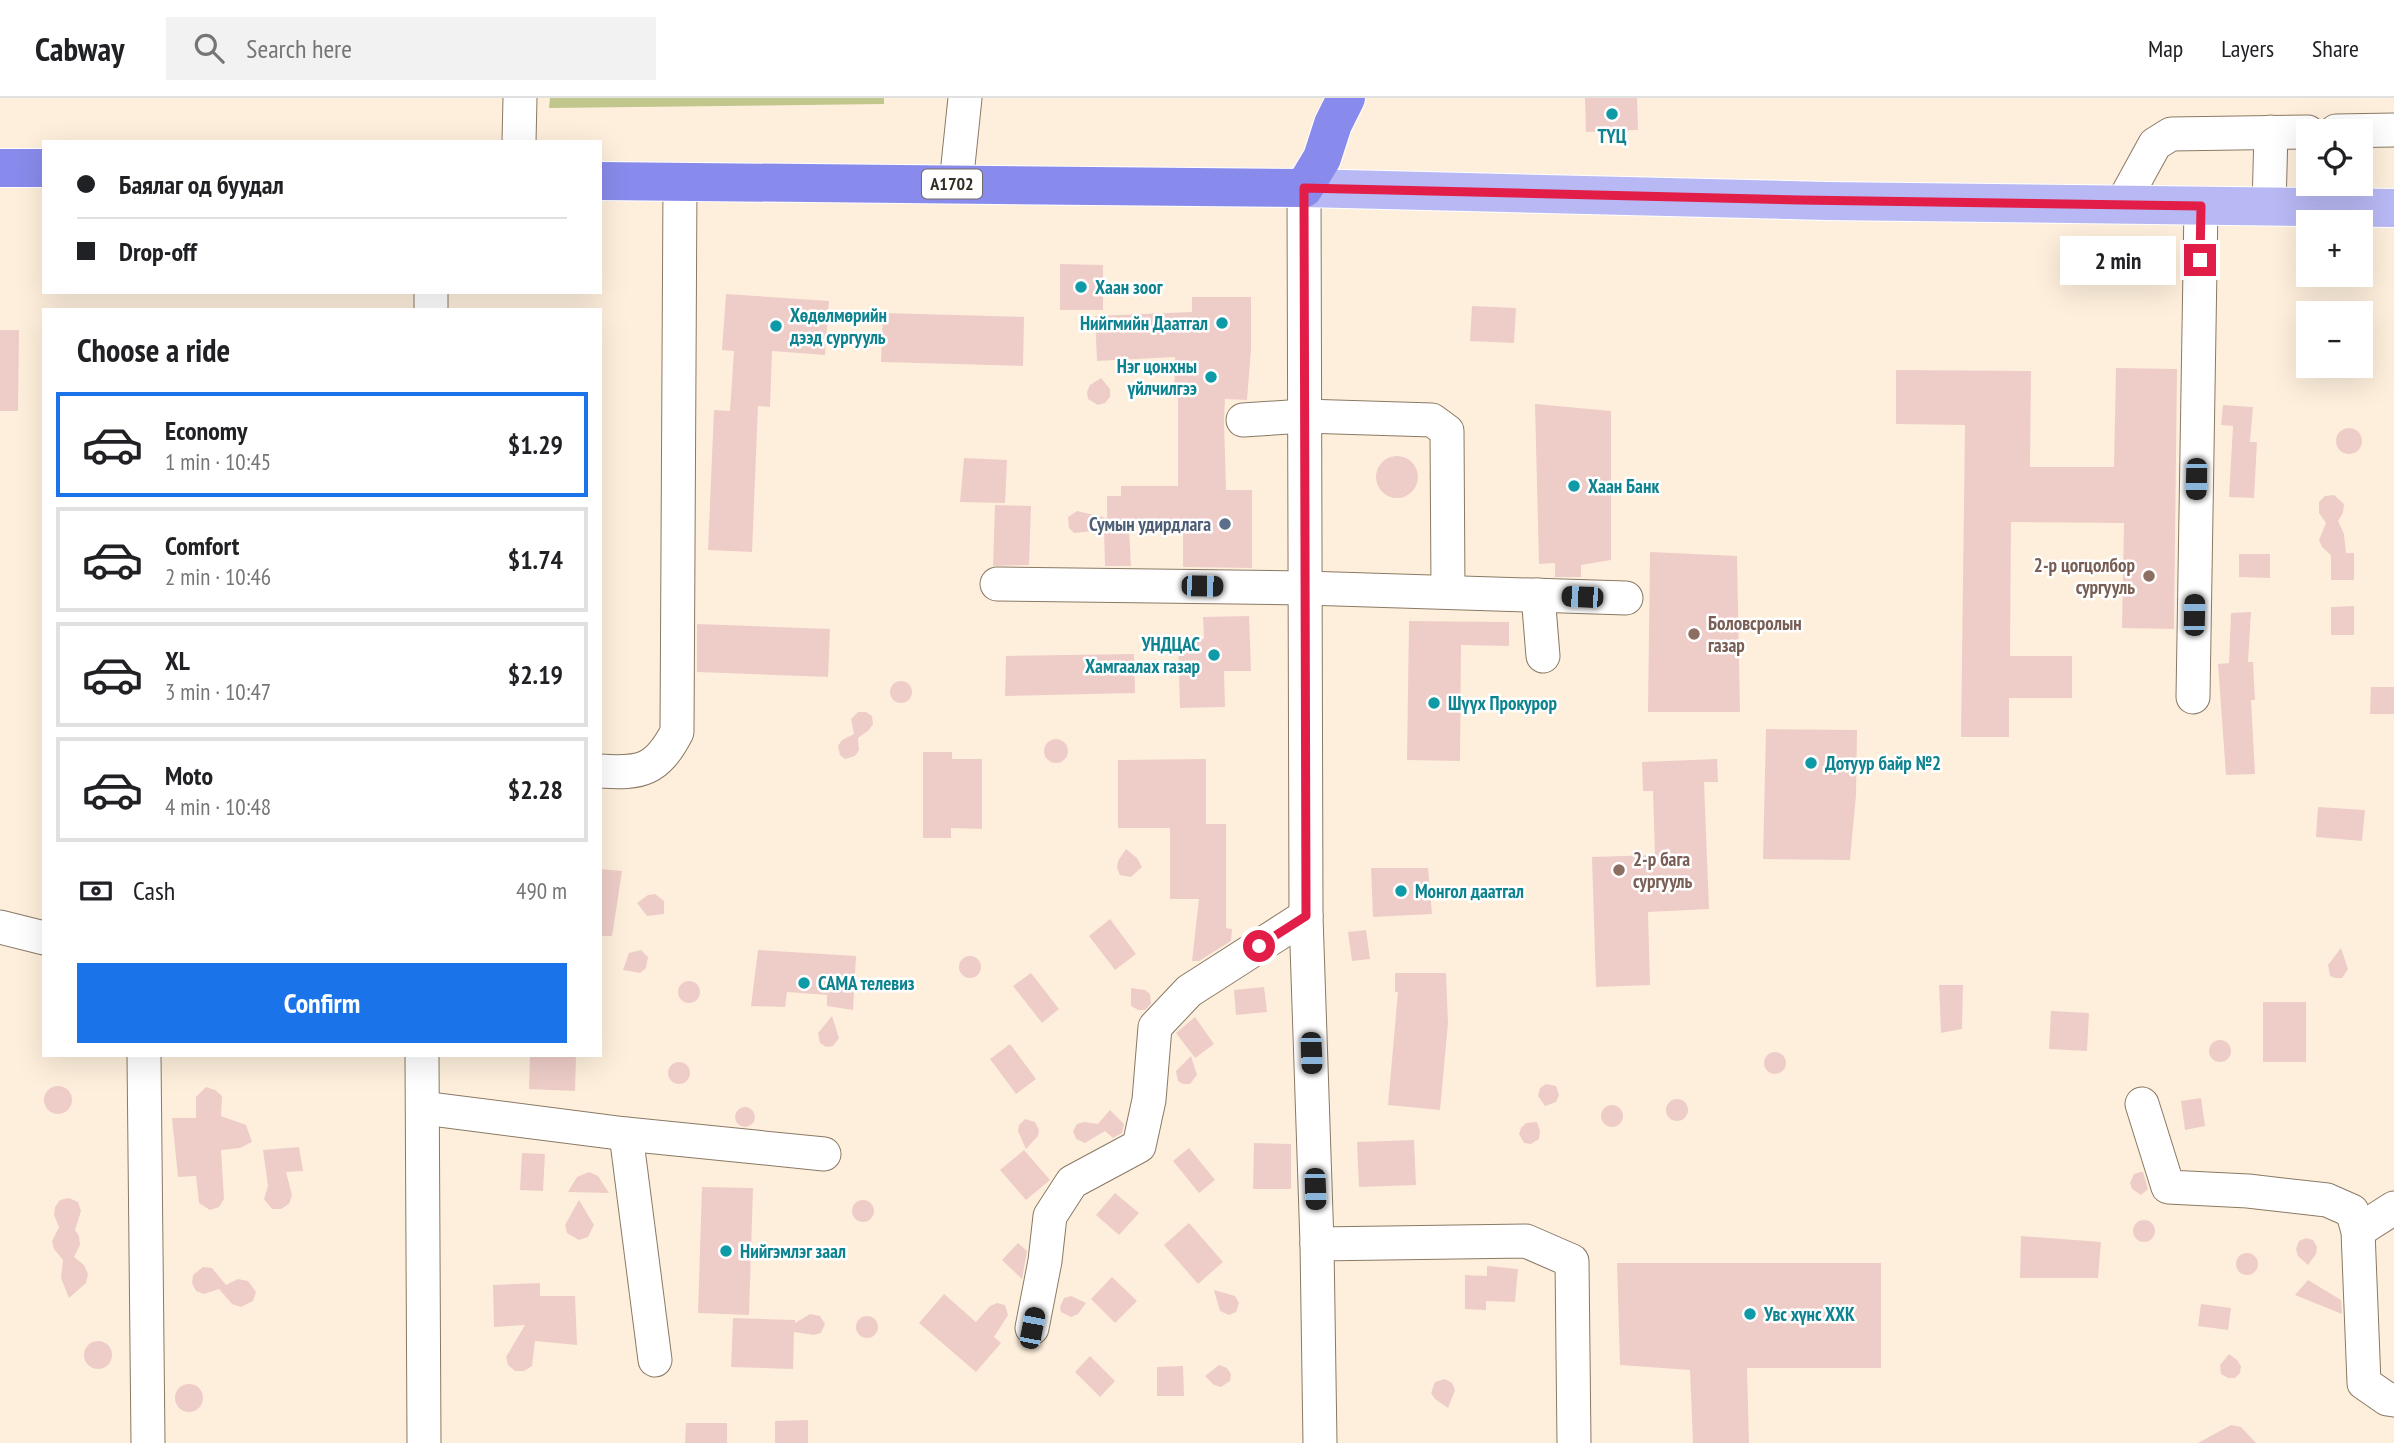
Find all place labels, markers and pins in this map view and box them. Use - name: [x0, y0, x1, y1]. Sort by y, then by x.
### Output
- marker: ТҮЦ: [1604, 106, 1620, 122]
- place label: ТҮЦ: [1598, 124, 1627, 148]
- place label: Хаан зоог: [1095, 275, 1163, 299]
- marker: Хаан зоог: [1073, 279, 1089, 295]
- place label: Хөдөлмөрийн дээд сургууль: [789, 303, 887, 349]
- place label: Нийгмийн Даатгал: [1080, 311, 1208, 335]
- marker: Нийгмийн Даатгал: [1214, 315, 1230, 331]
- marker: Хөдөлмөрийн дээд сургууль: [768, 318, 784, 334]
- place label: Нэг цонхны үйлчилгээ: [1117, 354, 1197, 400]
- marker: Нэг цонхны үйлчилгээ: [1203, 369, 1219, 385]
- place label: Хаан Банк: [1588, 474, 1659, 498]
- marker: Хаан Банк: [1566, 478, 1582, 494]
- place label: Сумын удирдлага: [1089, 512, 1211, 536]
- marker: Сумын удирдлага: [1217, 516, 1233, 532]
- place label: 2-р цогцолбор сургууль: [2034, 553, 2135, 599]
- marker: 2-р цогцолбор сургууль: [2141, 568, 2157, 584]
- place label: Боловсролын газар: [1708, 611, 1802, 657]
- marker: Боловсролын газар: [1686, 626, 1702, 642]
- place label: УНДЦАС Хамгаалах газар: [1085, 632, 1201, 678]
- marker: УНДЦАС Хамгаалах газар: [1206, 647, 1222, 663]
- place label: Шүүх Прокурор: [1448, 691, 1558, 715]
- marker: Шүүх Прокурор: [1426, 695, 1442, 711]
- place label: Дотуур байр №2: [1825, 751, 1941, 775]
- marker: Дотуур байр №2: [1803, 755, 1819, 771]
- place label: 2-р бага сургууль: [1633, 847, 1693, 893]
- marker: 2-р бага сургууль: [1611, 862, 1627, 878]
- place label: Монгол даатгал: [1415, 879, 1524, 903]
- marker: Монгол даатгал: [1393, 883, 1409, 899]
- place label: САМА телевиз: [818, 971, 915, 995]
- marker: САМА телевиз: [796, 975, 812, 991]
- place label: Нийгэмлэг заал: [740, 1239, 846, 1263]
- marker: Нийгэмлэг заал: [718, 1243, 734, 1259]
- place label: Увс хүнс ХХК: [1763, 1302, 1855, 1326]
- marker: Увс хүнс ХХК: [1742, 1306, 1758, 1322]

